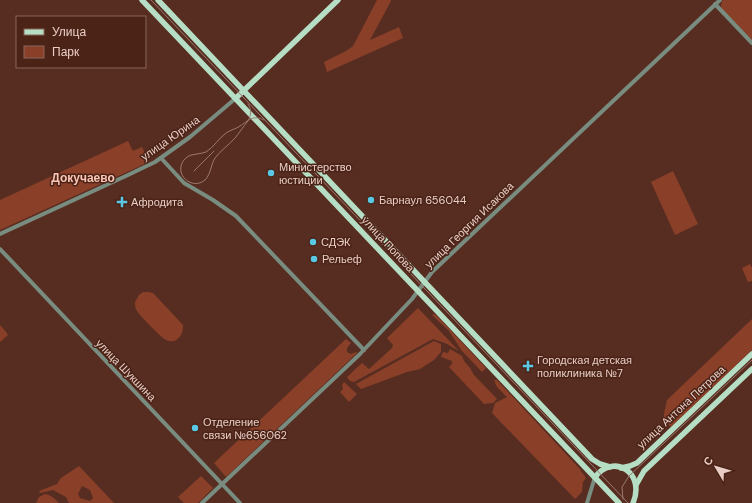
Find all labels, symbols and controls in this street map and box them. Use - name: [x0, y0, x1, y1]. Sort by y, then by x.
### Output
- legend: [16, 16, 146, 68]
- text: Улица: [52, 24, 86, 40]
- text: Парк: [52, 44, 80, 60]
- street label: улица Юрина: [138, 112, 203, 163]
- place label: Министерство юстиции: [279, 160, 352, 187]
- marker: Министерство юстиции: [266, 168, 276, 178]
- district label: Докучаево: [51, 170, 115, 186]
- street label: улица Георгия Исакова: [422, 178, 517, 271]
- place label: Барнаул 656044: [379, 193, 467, 207]
- place label: Афродита: [131, 195, 184, 209]
- marker: Барнаул 656044: [366, 195, 376, 205]
- marker: Афродита: [116, 196, 128, 208]
- street label: улица Попова: [359, 213, 418, 275]
- place label: СДЭК: [321, 235, 351, 249]
- marker: СДЭК: [308, 237, 318, 247]
- place label: Рельеф: [322, 252, 362, 266]
- marker: Рельеф: [309, 254, 319, 264]
- street label: улица Шукшина: [93, 336, 160, 405]
- place label: Городская детская поликлиника №7: [537, 353, 632, 380]
- marker: Городская детская поликлиника №7: [522, 360, 534, 372]
- street label: улица Антона Петрова: [634, 362, 729, 452]
- place label: Отделение связи №656062: [203, 415, 287, 442]
- marker: Отделение связи №656062: [190, 423, 200, 433]
- north arrow: [696, 447, 736, 487]
- text: С: [700, 453, 716, 468]

